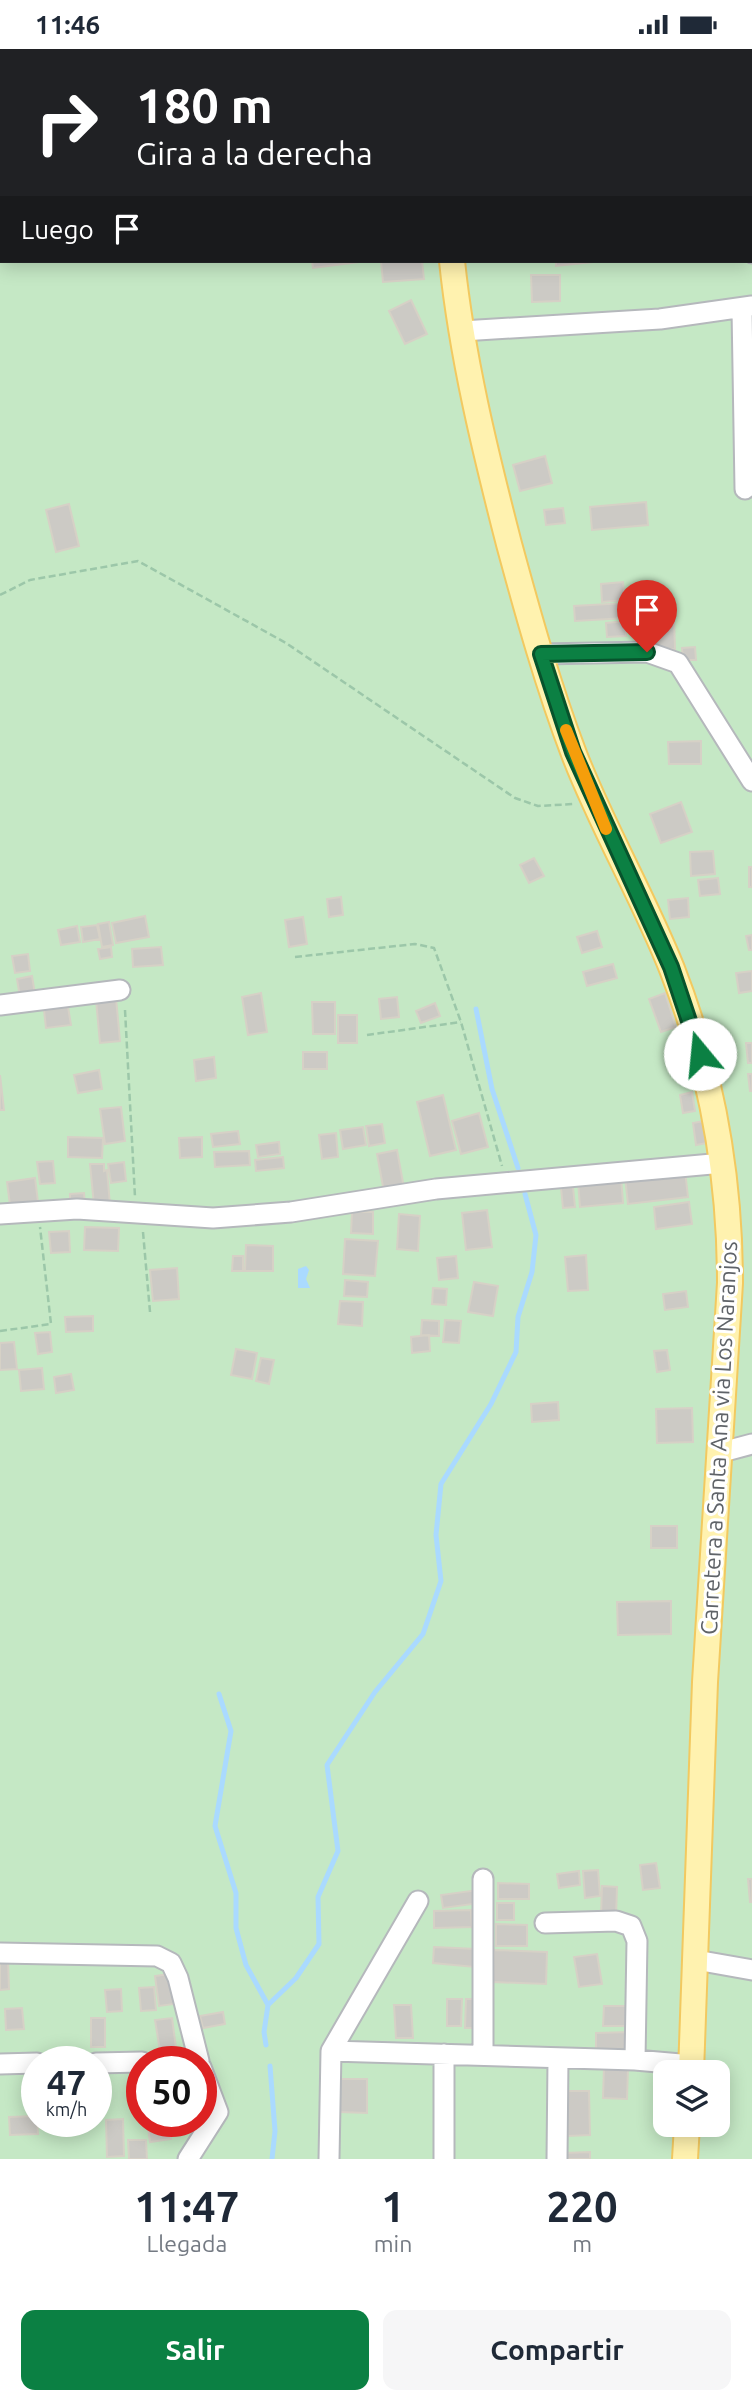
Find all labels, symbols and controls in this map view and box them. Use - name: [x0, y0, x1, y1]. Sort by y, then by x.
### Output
- text: 11:46: [35, 10, 100, 39]
- icon: right: [21, 77, 112, 168]
- text: 180 m: [136, 77, 273, 132]
- text: Gira a la derecha: [136, 135, 373, 171]
- icon: arrive: [108, 210, 146, 248]
- text: Luego: [21, 215, 94, 244]
- pin: [617, 580, 677, 652]
- icon: arrive: [628, 591, 666, 629]
- position arrow: [663, 1017, 737, 1091]
- street label: Carretera a Santa Ana via Los Naranjos: [696, 1241, 741, 1635]
- speed limit sign: 50: [126, 2046, 217, 2137]
- map controls: [653, 2060, 730, 2137]
- button: layers: [653, 2060, 730, 2137]
- text: 47: [47, 2062, 86, 2102]
- text: km/h: [46, 2099, 87, 2119]
- text: 11:47: [134, 2183, 239, 2230]
- text: 1: [381, 2183, 405, 2230]
- text: 220: [547, 2183, 618, 2230]
- text: Llegada: [146, 2231, 227, 2256]
- text: min: [374, 2231, 412, 2256]
- text: m: [572, 2231, 592, 2256]
- button: Salir: [21, 2310, 369, 2390]
- button: Compartir: [383, 2310, 731, 2390]

